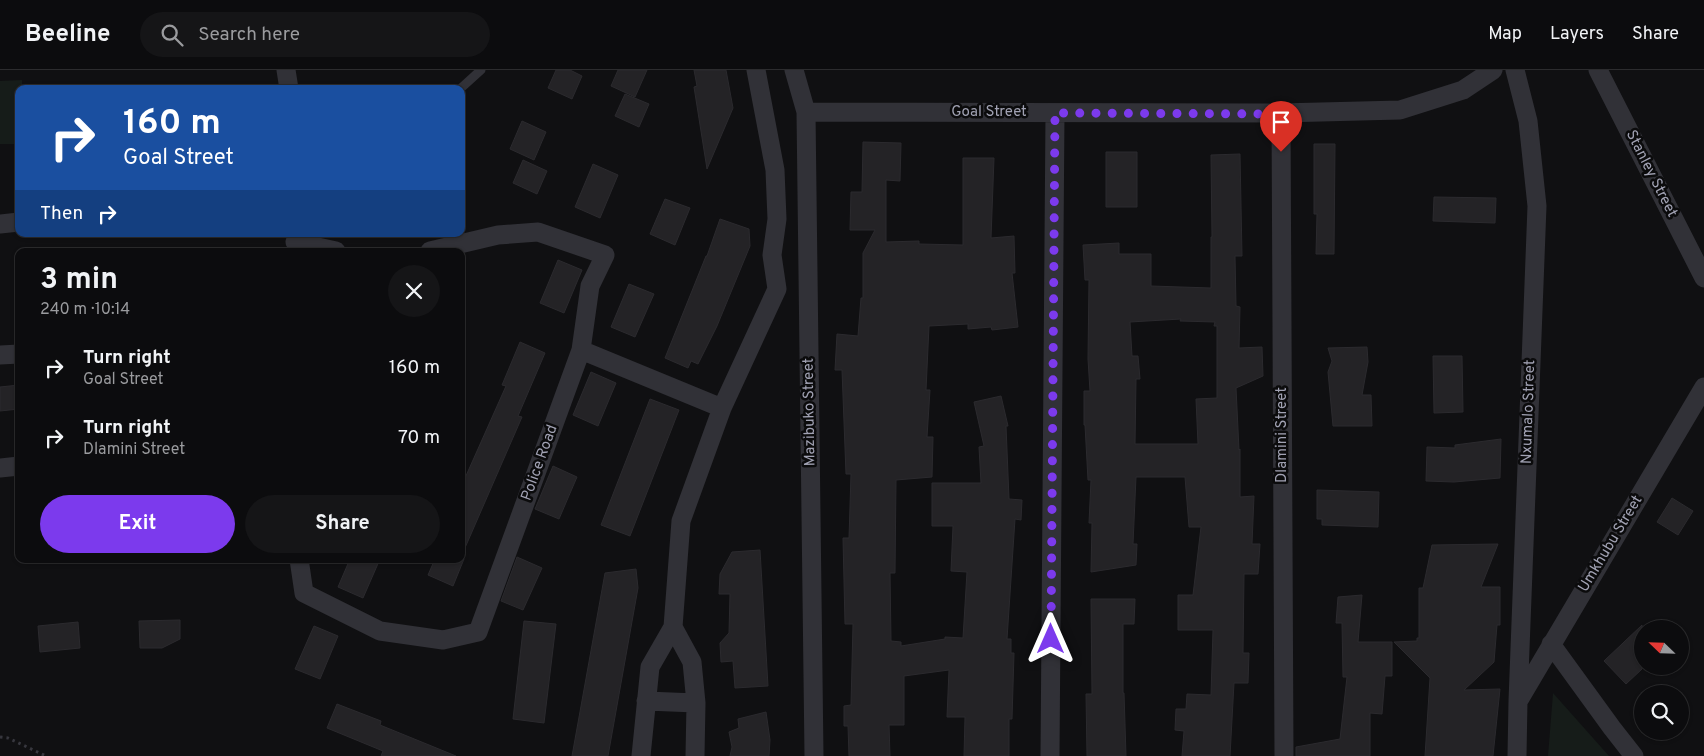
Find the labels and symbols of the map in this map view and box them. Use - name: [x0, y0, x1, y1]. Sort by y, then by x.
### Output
- pin: [1260, 101, 1302, 152]
- street label: Goal Street: [951, 103, 1027, 122]
- street label: Stanley Street: [1621, 127, 1681, 221]
- street label: Mazibuko Street: [800, 358, 820, 466]
- street label: Nxumalo Street: [1518, 359, 1540, 465]
- street label: Dlamini Street: [1273, 387, 1292, 483]
- street label: Police Road: [517, 422, 563, 504]
- street label: Umkhubu Street: [1575, 492, 1647, 596]
- position arrow: [1024, 612, 1076, 664]
- north arrow: [1634, 620, 1689, 675]

